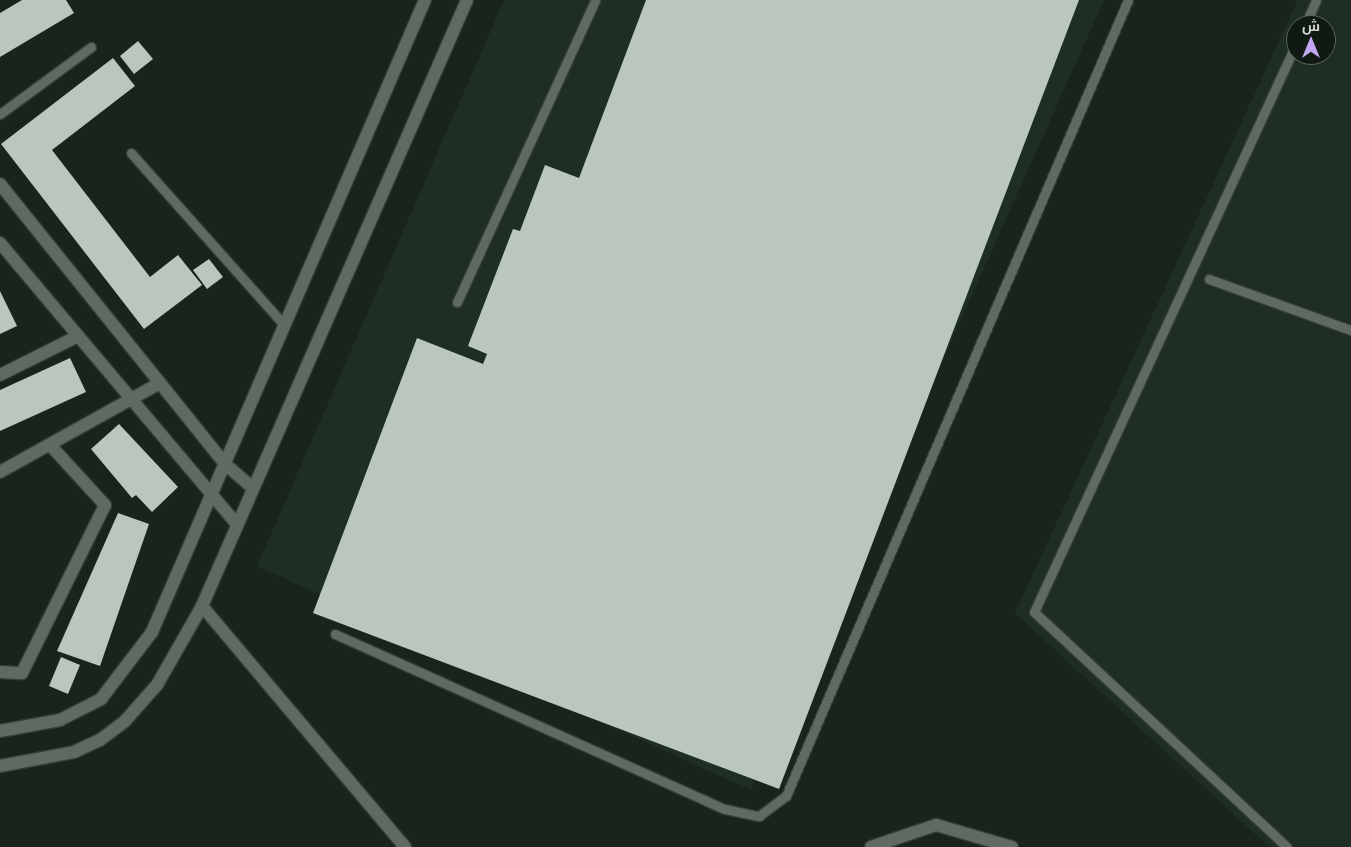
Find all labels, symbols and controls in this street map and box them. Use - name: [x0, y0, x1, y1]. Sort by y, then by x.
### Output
- north arrow: [1286, 15, 1336, 65]
- text: ش: [1302, 18, 1320, 34]

